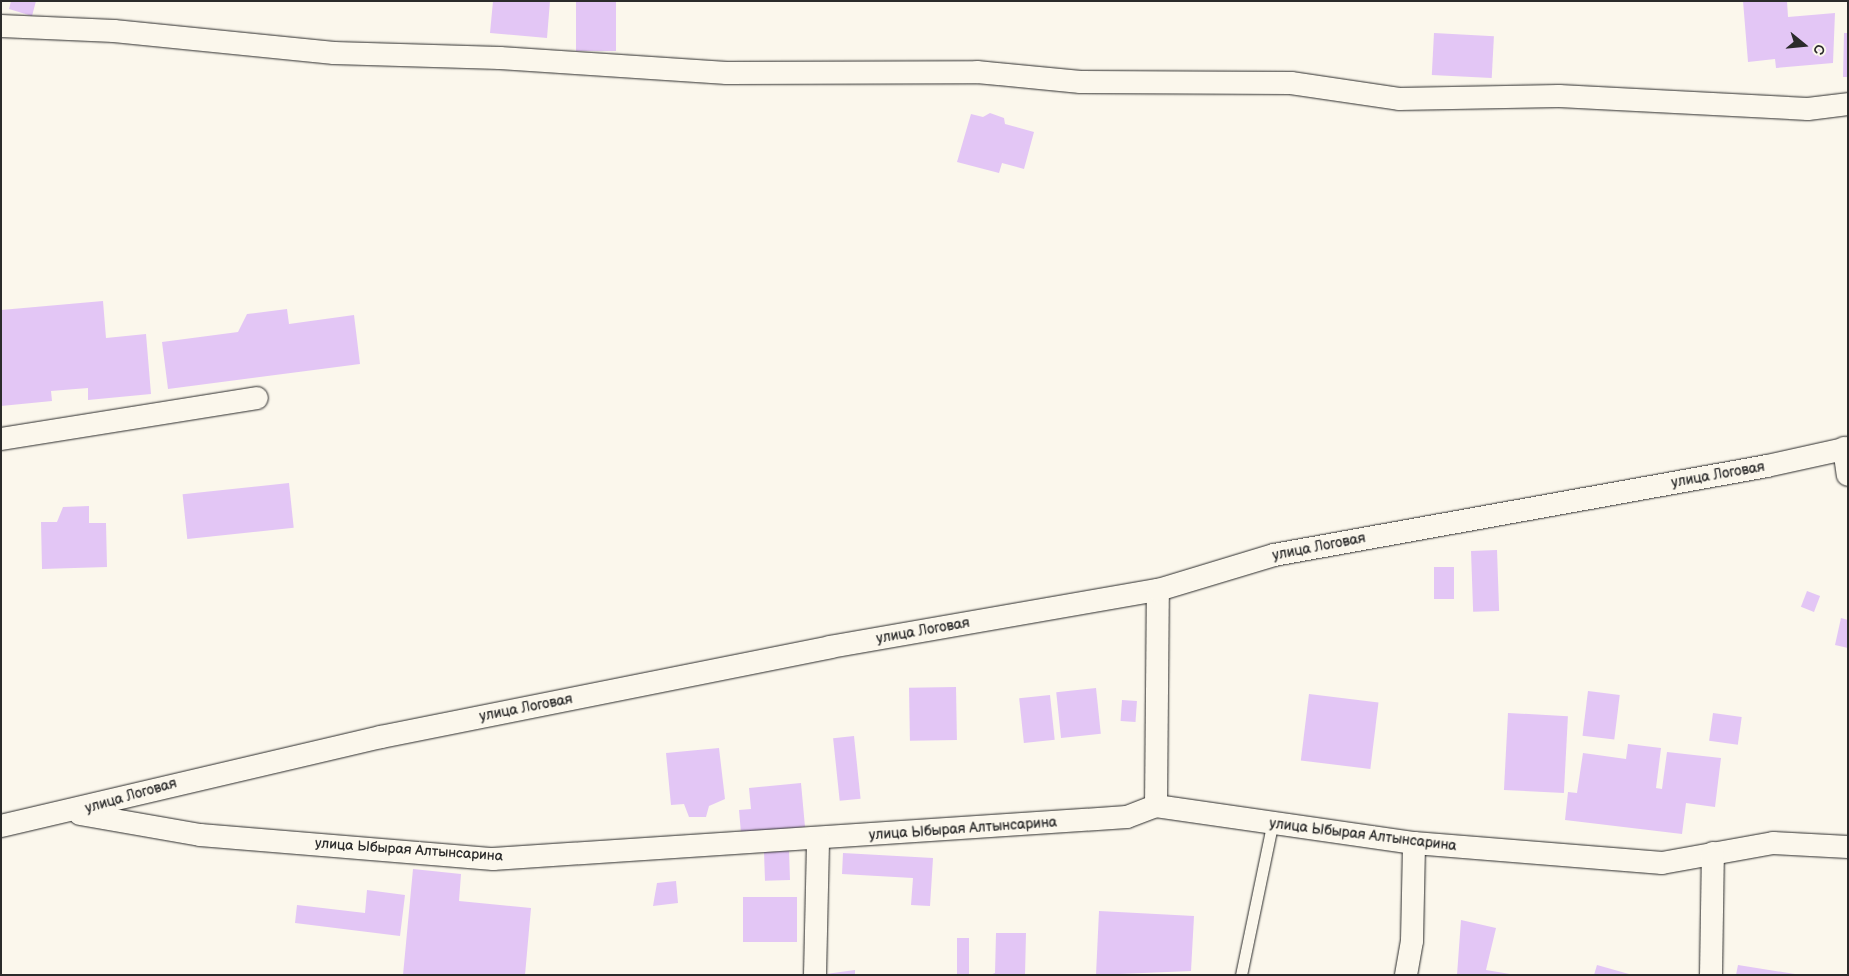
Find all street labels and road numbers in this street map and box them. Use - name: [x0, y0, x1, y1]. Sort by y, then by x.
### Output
- street label: улица Логовая: [1670, 459, 1766, 491]
- street label: улица Логовая: [1271, 530, 1367, 564]
- street label: улица Логовая: [875, 615, 971, 647]
- street label: улица Логовая: [478, 691, 574, 725]
- street label: улица Логовая: [83, 775, 179, 817]
- street label: улица Ыбырая Алтынсарина: [868, 814, 1058, 844]
- street label: улица Ыбырая Алтынсарина: [1268, 815, 1458, 855]
- street label: улица Ыбырая Алтынсарина: [314, 835, 504, 865]

